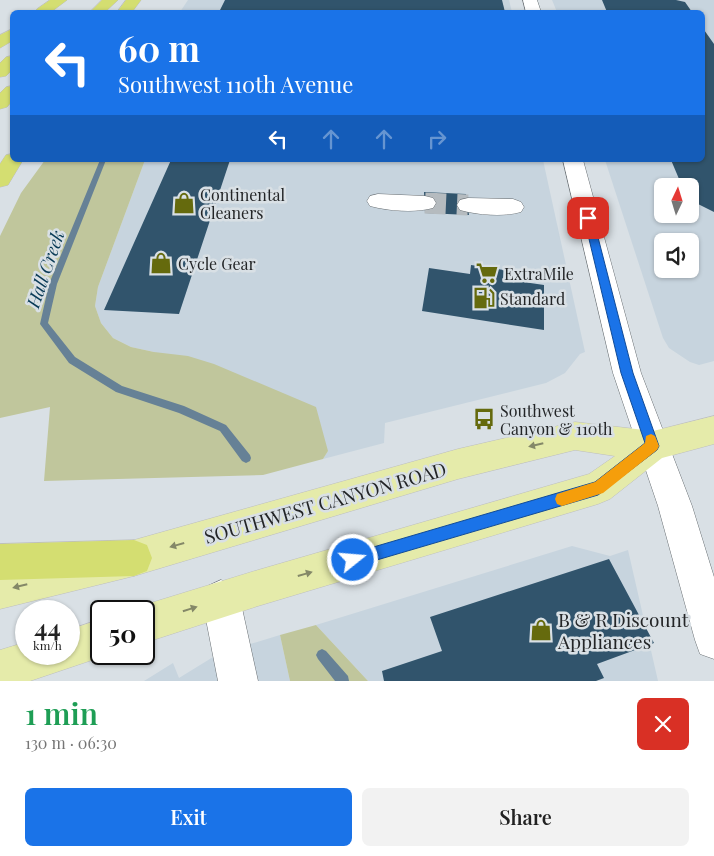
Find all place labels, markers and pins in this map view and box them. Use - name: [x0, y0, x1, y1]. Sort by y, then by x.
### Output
- place label: Continental Cleaners: [200, 184, 286, 223]
- shop icon: Continental Cleaners: [171, 190, 197, 216]
- pin: [567, 197, 609, 239]
- shop icon: Cycle Gear: [148, 250, 174, 276]
- place label: Cycle Gear: [178, 253, 256, 274]
- supermarket icon: ExtraMile: [474, 260, 500, 286]
- place label: ExtraMile: [504, 263, 574, 284]
- fuel station icon: Standard: [471, 285, 497, 311]
- place label: Standard: [500, 288, 565, 309]
- place label: Southwest Canyon & 110th: [500, 400, 613, 439]
- bus stop icon: Southwest Canyon & 110th: [471, 406, 497, 432]
- place label: B & R Discount Appliances: [557, 606, 689, 654]
- shop icon: B & R Discount Appliances: [528, 617, 554, 643]

